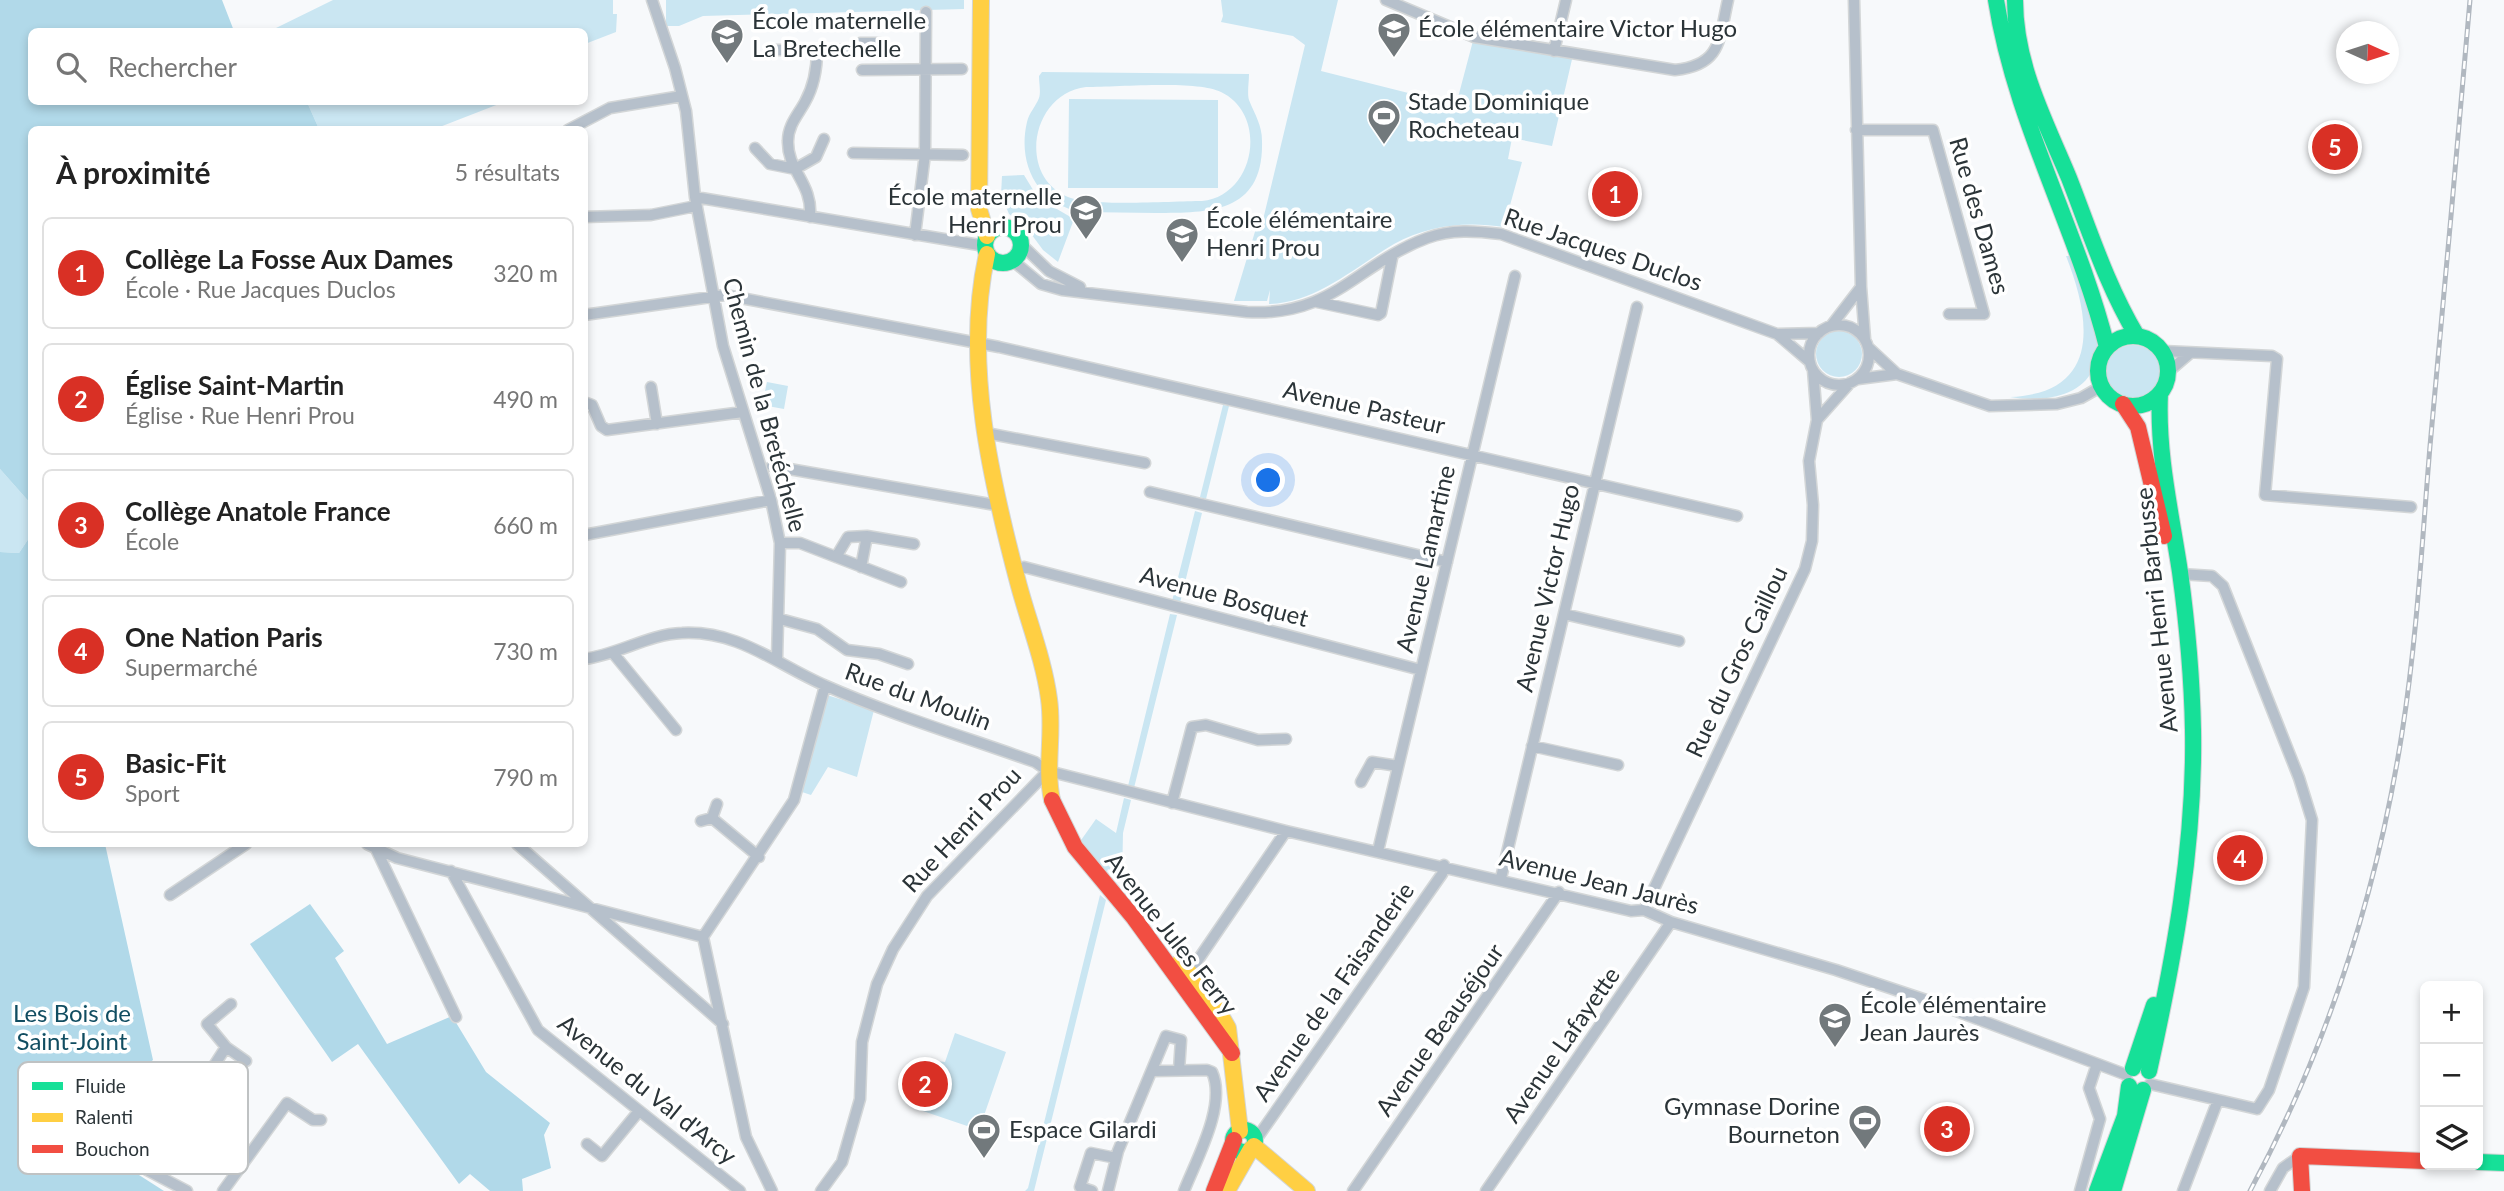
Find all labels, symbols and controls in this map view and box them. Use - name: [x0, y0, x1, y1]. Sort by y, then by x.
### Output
- place label: École maternelle La Bretechelle: [752, 5, 926, 62]
- school or university icon: École élémentaire Victor Hugo: [1375, 10, 1413, 59]
- place label: École élémentaire Victor Hugo: [1418, 13, 1737, 42]
- school or university icon: École maternelle La Bretechelle: [708, 16, 746, 65]
- north arrow: [2336, 21, 2399, 84]
- search box: [28, 28, 588, 105]
- icon: search: [52, 48, 90, 86]
- text: Rechercher: [108, 51, 237, 83]
- place label: Stade Dominique Rocheteau: [1408, 86, 1589, 143]
- sports icon: Stade Dominique Rocheteau: [1365, 97, 1403, 146]
- pin: 5: [2312, 121, 2358, 173]
- street label: Rue des Dames: [1944, 134, 2017, 297]
- text: À proximité: [56, 154, 211, 190]
- text: 5 résultats: [455, 158, 560, 186]
- pin: 1: [1592, 168, 1638, 220]
- place label: École maternelle Henri Prou: [888, 181, 1062, 238]
- school or university icon: École maternelle Henri Prou: [1067, 192, 1105, 241]
- street label: Rue Jacques Duclos: [1501, 201, 1706, 296]
- place label: École élémentaire Henri Prou: [1206, 204, 1392, 261]
- school or university icon: École élémentaire Henri Prou: [1163, 215, 1201, 264]
- text: Collège La Fosse Aux Dames: [125, 243, 453, 275]
- text: 1: [74, 259, 88, 287]
- text: 320 m: [493, 259, 558, 287]
- street label: Chemin de la Bretéchelle: [718, 274, 813, 535]
- text: École · Rue Jacques Duclos: [125, 275, 396, 303]
- text: Église Saint-Martin: [125, 369, 344, 401]
- street label: Avenue Pasteur: [1281, 374, 1448, 439]
- text: 2: [74, 385, 88, 413]
- text: 490 m: [493, 385, 558, 413]
- text: Église · Rue Henri Prou: [125, 401, 355, 429]
- street label: Avenue Lamartine: [1389, 462, 1460, 655]
- your location: [1251, 463, 1285, 497]
- street label: Avenue Victor Hugo: [1509, 481, 1585, 694]
- street label: Avenue Henri Barbusse: [2128, 486, 2183, 734]
- text: Collège Anatole France: [125, 495, 391, 527]
- text: 3: [74, 511, 88, 539]
- text: 660 m: [493, 511, 558, 539]
- text: École: [125, 527, 179, 555]
- street label: Avenue Bosquet: [1137, 559, 1312, 632]
- street label: Rue du Gros Caillou: [1679, 561, 1793, 762]
- text: One Nation Paris: [125, 621, 323, 653]
- text: 4: [74, 637, 88, 665]
- text: 730 m: [493, 637, 558, 665]
- text: Supermarché: [125, 653, 258, 681]
- street label: Rue du Moulin: [841, 656, 996, 735]
- text: Basic-Fit: [125, 747, 226, 779]
- street label: Rue Henri Prou: [895, 760, 1026, 898]
- text: 5: [74, 763, 88, 791]
- text: 790 m: [493, 763, 558, 791]
- text: Sport: [125, 779, 180, 807]
- pin: 4: [2217, 832, 2263, 884]
- street label: Avenue Jean Jaurès: [1497, 842, 1702, 919]
- street label: Avenue Jules Ferry: [1100, 846, 1245, 1021]
- street label: Avenue de la Faisanderie: [1246, 876, 1419, 1106]
- street label: Avenue Beauséjour: [1369, 937, 1509, 1121]
- street label: Avenue Lafayette: [1496, 961, 1625, 1128]
- map controls: [2420, 981, 2483, 1170]
- button: +: [2420, 981, 2483, 1044]
- place label: École élémentaire Jean Jaurès: [1860, 989, 2046, 1046]
- park label: Les Bois de Saint-Joint: [13, 998, 131, 1055]
- school or university icon: École élémentaire Jean Jaurès: [1816, 1000, 1854, 1049]
- street label: Avenue du Val d'Arcy: [553, 1008, 743, 1170]
- button: −: [2420, 1044, 2483, 1107]
- pin: 2: [902, 1058, 948, 1110]
- legend: [18, 1062, 248, 1174]
- text: Fluide: [75, 1074, 126, 1097]
- place label: Gymnase Dorine Bourneton: [1664, 1091, 1840, 1148]
- sports icon: Gymnase Dorine Bourneton: [1846, 1102, 1884, 1151]
- pin: 3: [1924, 1103, 1970, 1155]
- text: Ralenti: [75, 1105, 133, 1128]
- button: layers: [2420, 1107, 2483, 1170]
- sports icon: Espace Gilardi: [965, 1111, 1003, 1160]
- place label: Espace Gilardi: [1009, 1114, 1157, 1143]
- text: Bouchon: [75, 1137, 150, 1160]

